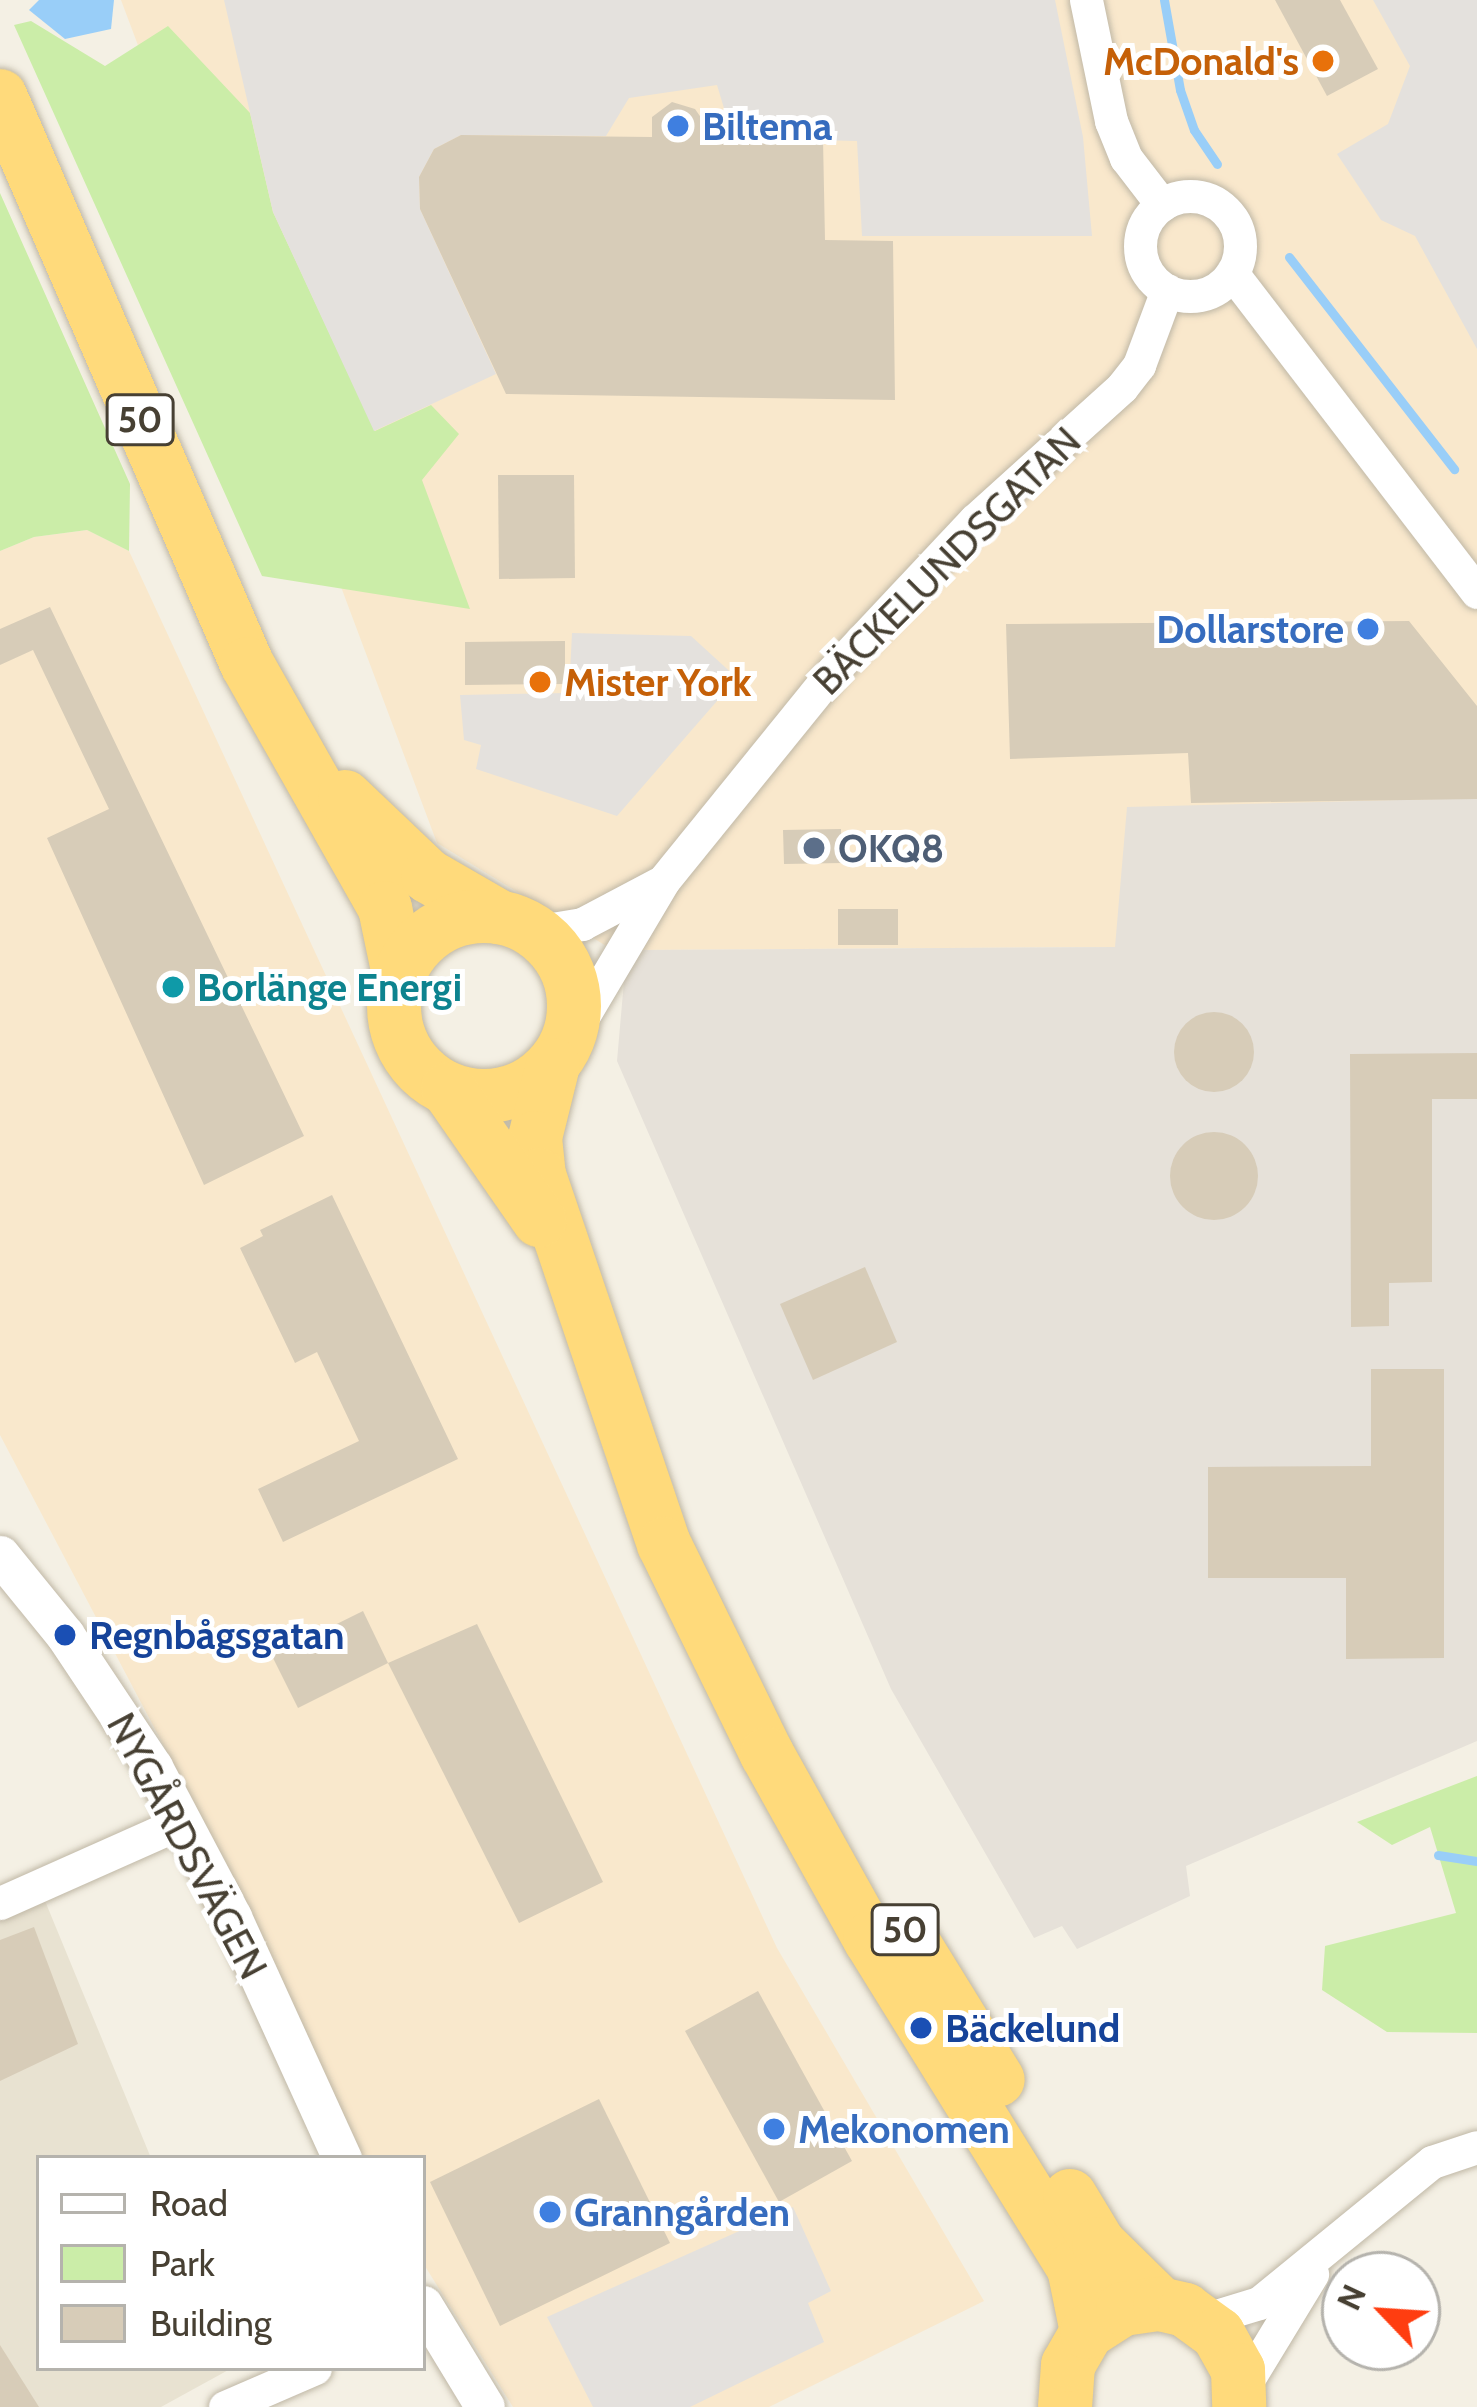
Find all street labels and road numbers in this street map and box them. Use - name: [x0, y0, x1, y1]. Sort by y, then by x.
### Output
- road number: 50: [104, 390, 176, 450]
- street label: BÄCKELUNDSGATAN: [804, 418, 1090, 704]
- street label: NYGÅRDSVÄGEN: [97, 1705, 277, 1987]
- road number: 50: [869, 1900, 941, 1960]

